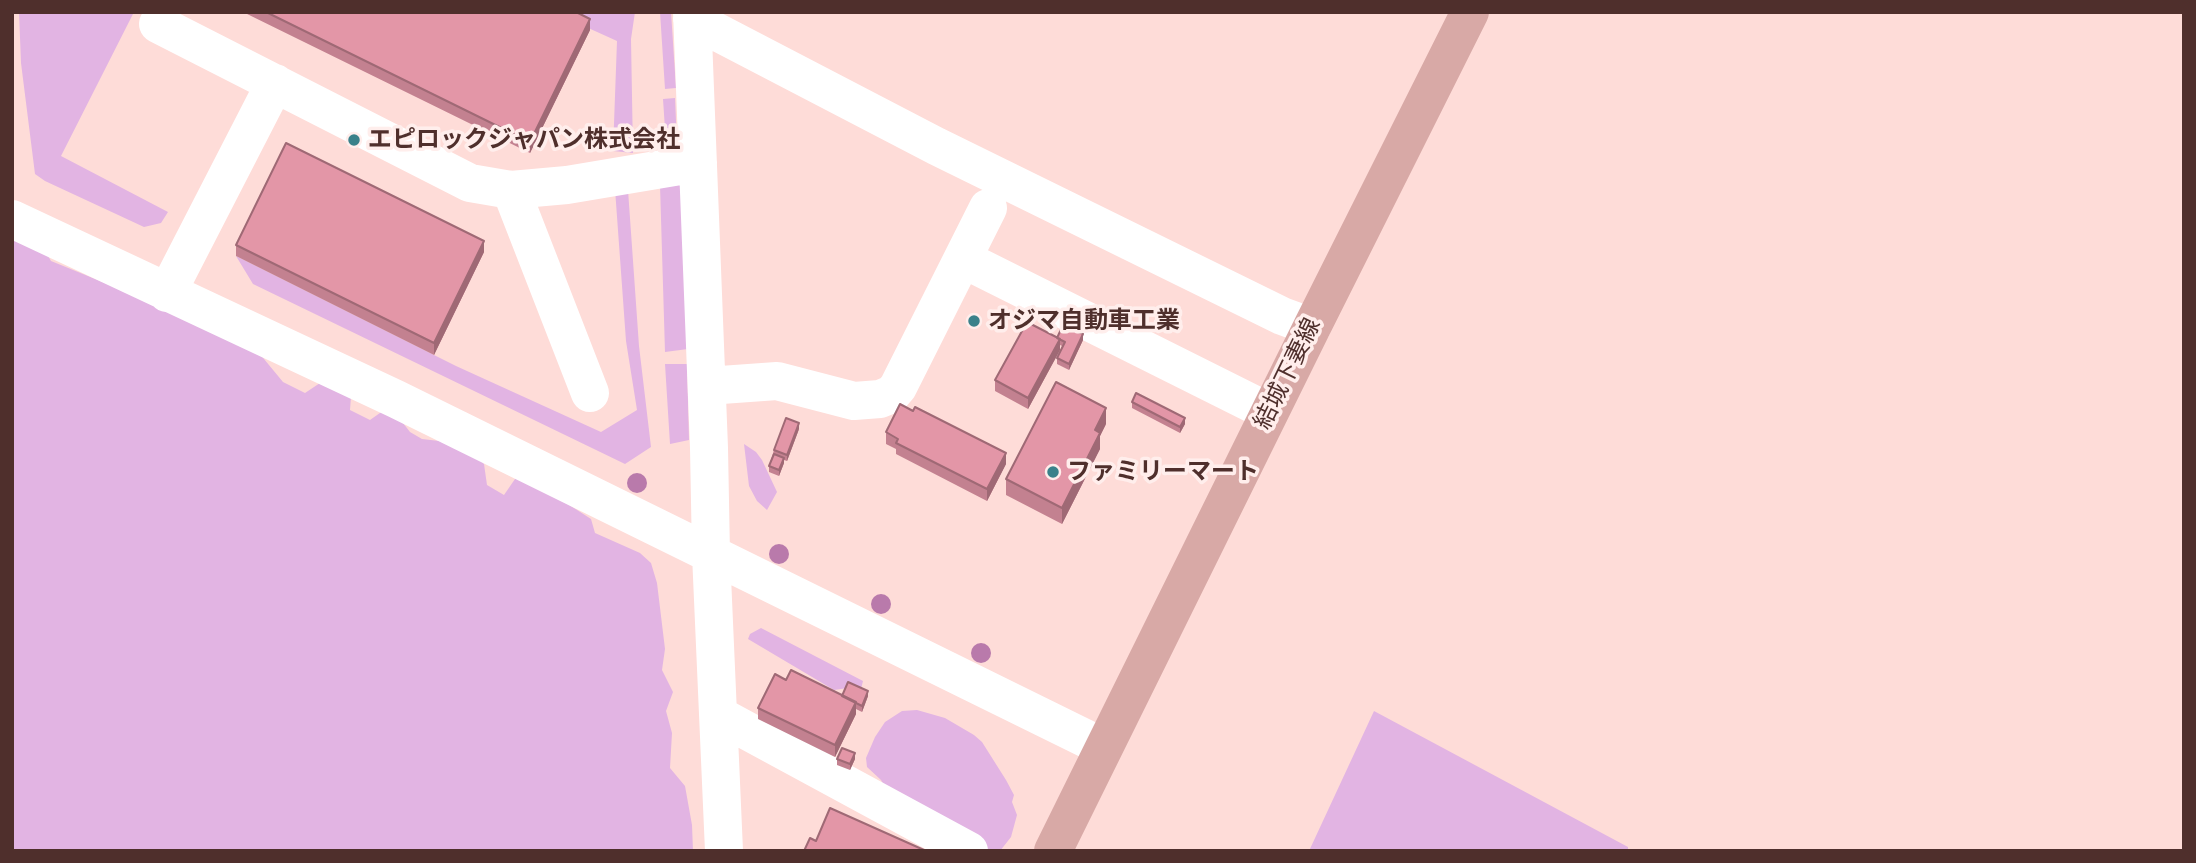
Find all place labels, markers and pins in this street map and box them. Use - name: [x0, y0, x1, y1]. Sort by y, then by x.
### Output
- place label: エピロックジャパン株式会社: [368, 126, 680, 154]
- marker: エピロックジャパン株式会社: [346, 132, 362, 148]
- place label: オジマ自動車工業: [988, 307, 1180, 335]
- marker: オジマ自動車工業: [966, 313, 982, 329]
- place label: ファミリーマート: [1067, 458, 1259, 486]
- marker: ファミリーマート: [1045, 464, 1061, 480]

